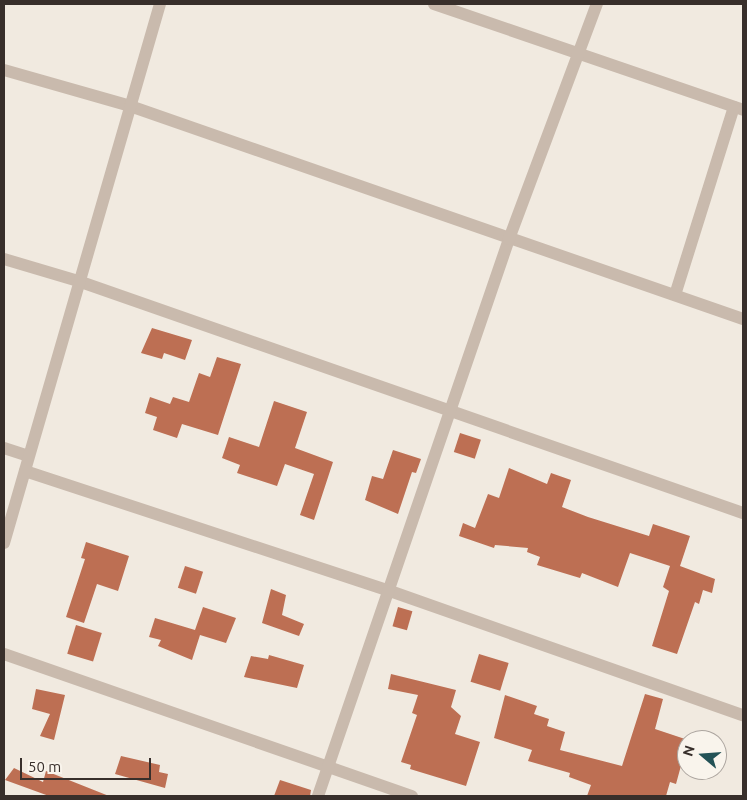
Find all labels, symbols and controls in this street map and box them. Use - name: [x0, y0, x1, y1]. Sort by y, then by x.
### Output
- north arrow: [677, 730, 727, 780]
- text: N: [679, 743, 698, 758]
- scale bar: [22, 748, 154, 780]
- text: 50 m: [28, 758, 61, 775]

